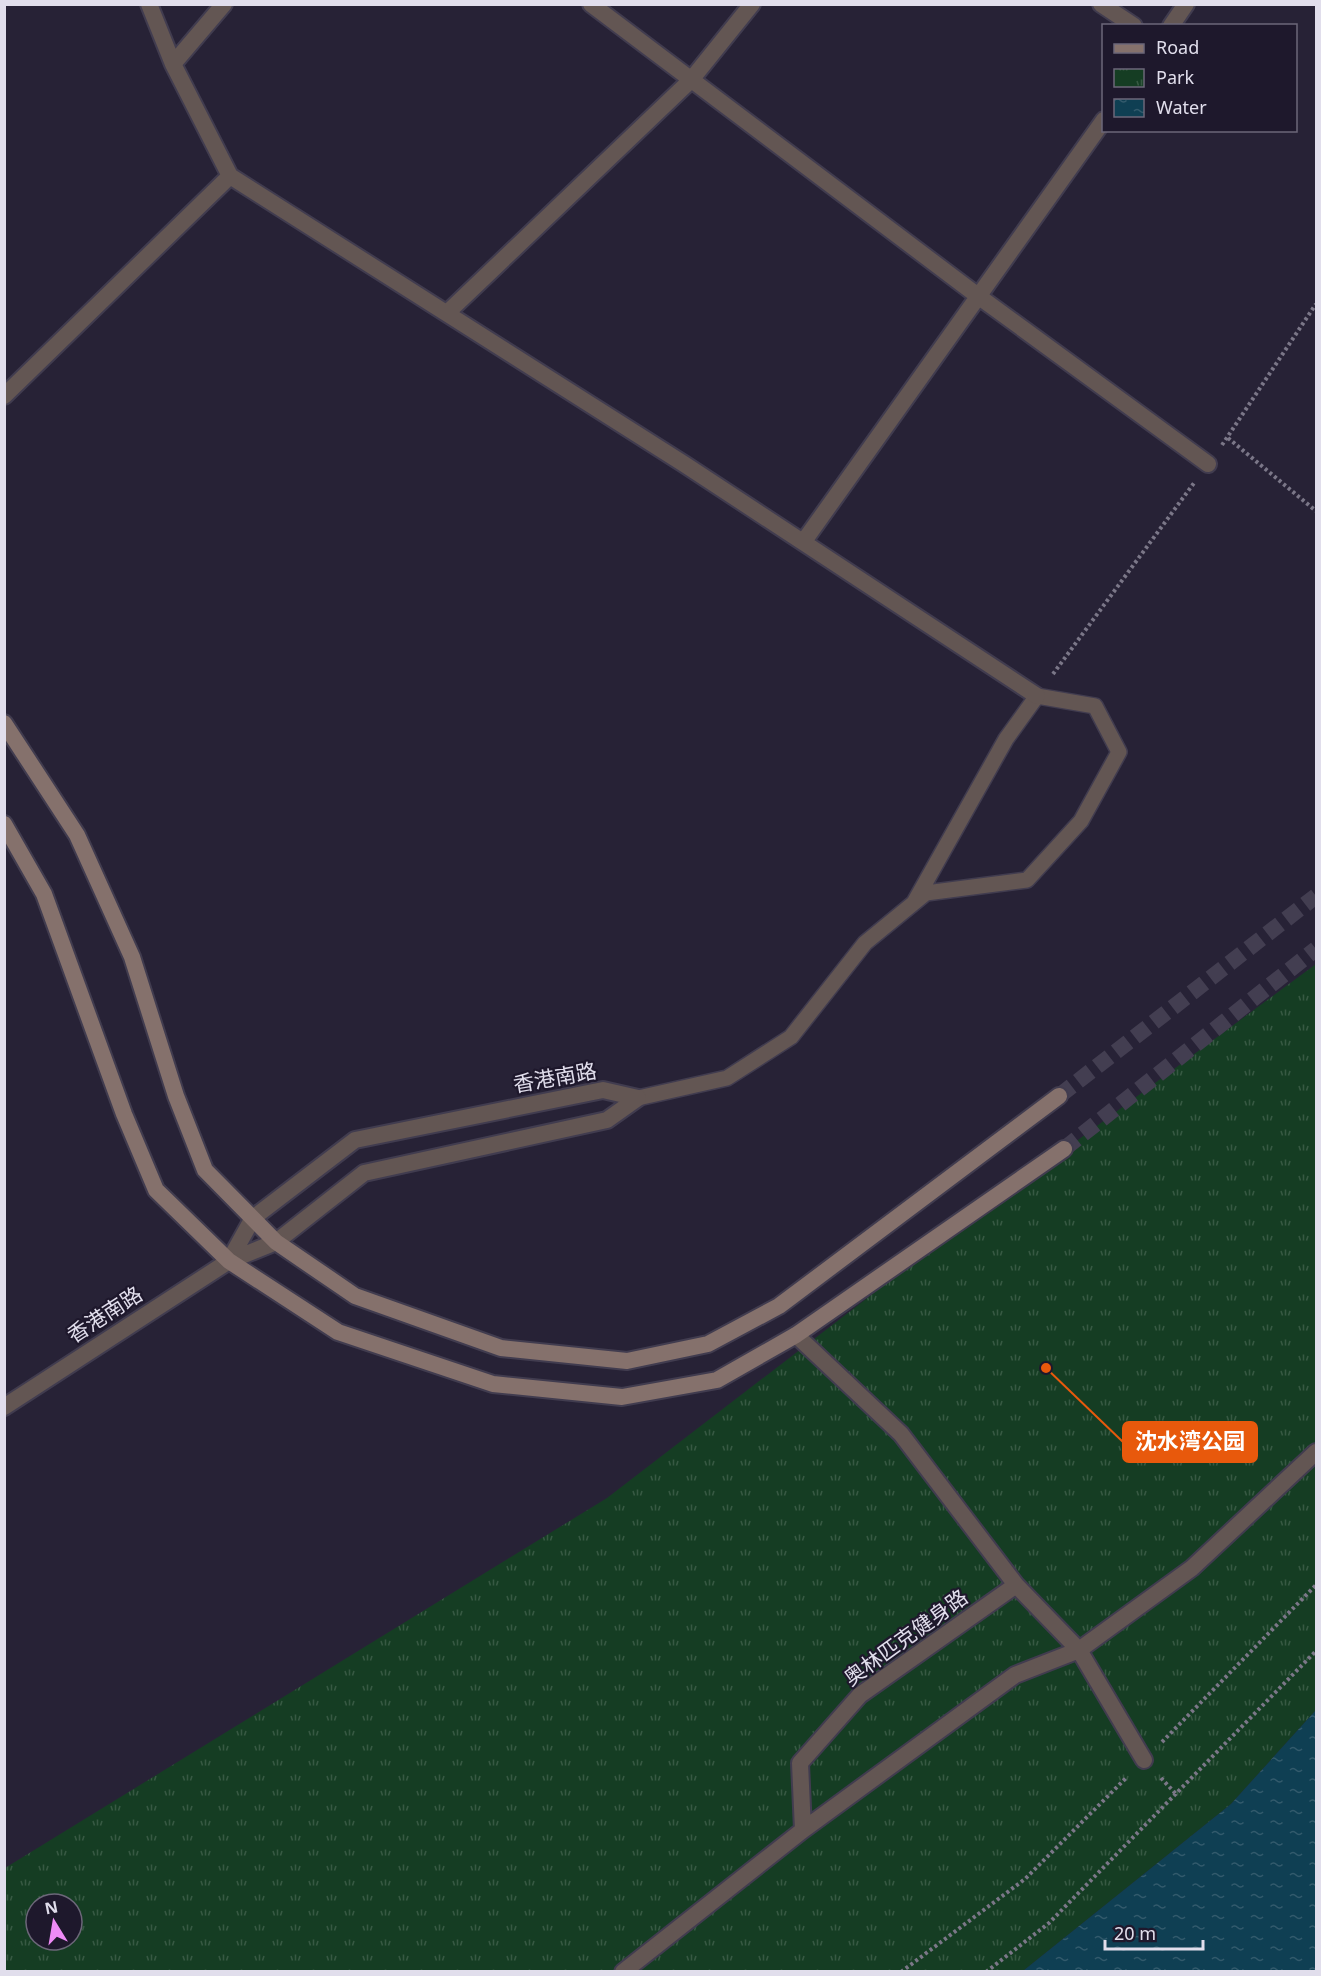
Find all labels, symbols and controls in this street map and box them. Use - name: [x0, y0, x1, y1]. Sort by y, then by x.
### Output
- legend: [1102, 24, 1297, 132]
- text: Road: [1156, 35, 1199, 59]
- text: Park: [1156, 65, 1194, 89]
- text: Water: [1156, 95, 1207, 119]
- street label: 香港南路: [511, 1056, 599, 1098]
- street label: 香港南路: [62, 1280, 147, 1349]
- callout: 沈水湾公园: [1123, 1422, 1257, 1462]
- text: 沈水湾公园: [1135, 1425, 1245, 1455]
- street label: 奥林匹克健身路: [838, 1583, 973, 1692]
- north arrow: [24, 1892, 84, 1952]
- text: N: [43, 1895, 60, 1919]
- scale bar: [1105, 1913, 1202, 1951]
- text: 20 m: [1114, 1921, 1156, 1945]

